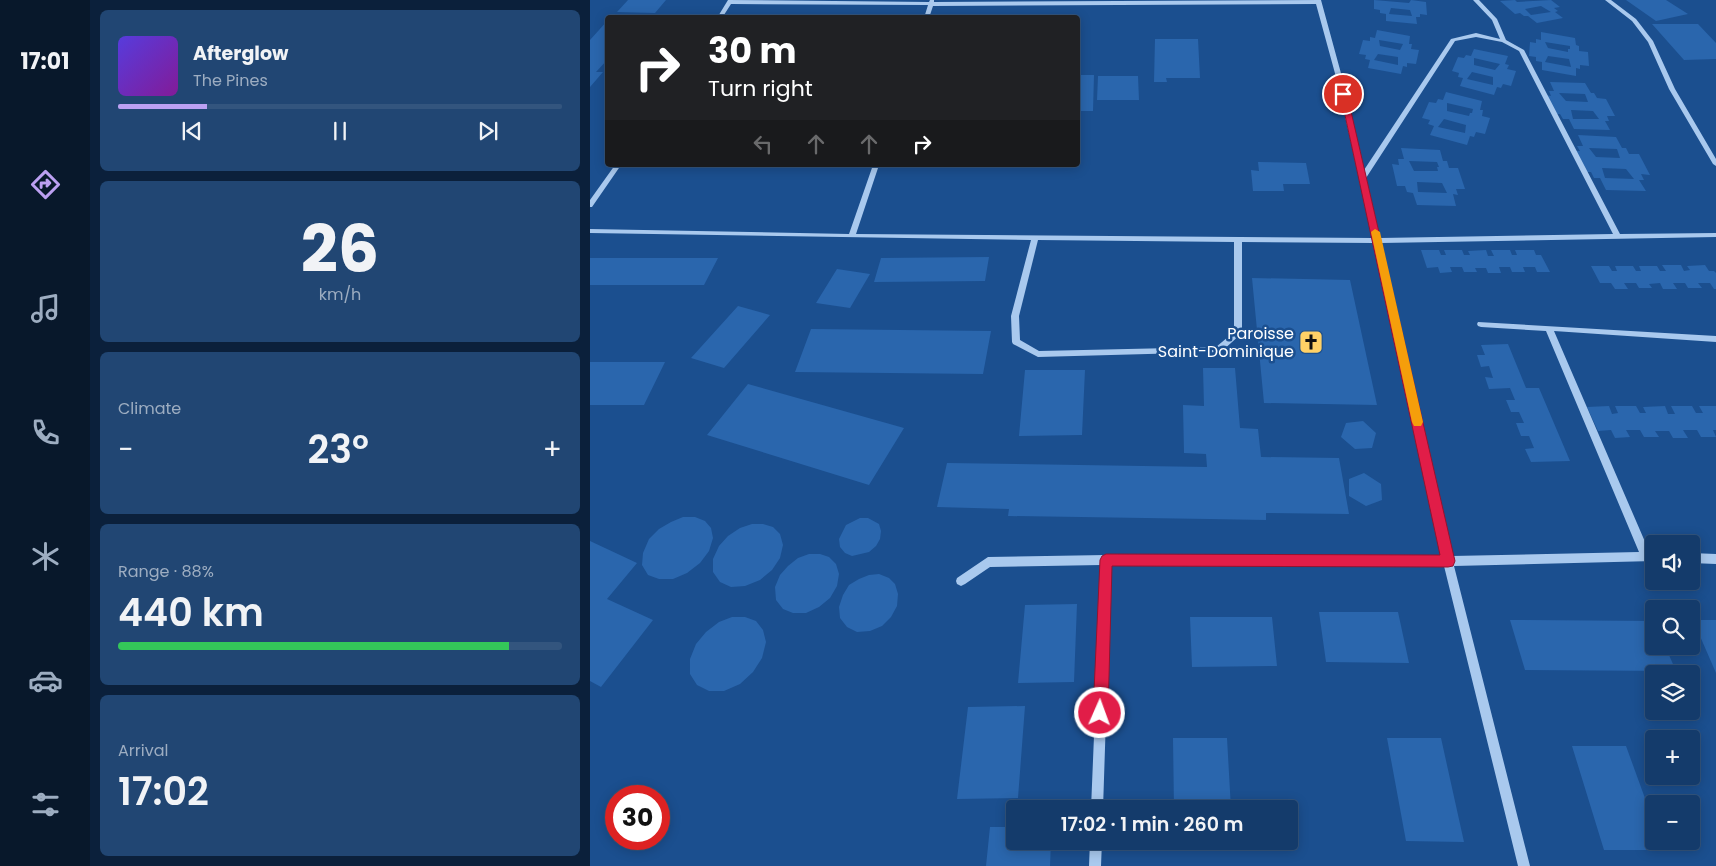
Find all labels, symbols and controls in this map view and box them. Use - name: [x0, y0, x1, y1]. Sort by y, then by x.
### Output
- text: 30 m: [708, 26, 796, 75]
- icon: right: [625, 35, 690, 100]
- text: Afterglow: [193, 40, 288, 67]
- text: 17:01: [21, 46, 69, 77]
- text: The Pines: [193, 69, 268, 92]
- text: Turn right: [708, 73, 813, 104]
- pin: [1322, 73, 1364, 115]
- icon: arrive: [1329, 80, 1357, 108]
- icon: previous: [178, 117, 206, 145]
- icon: pause: [326, 117, 354, 145]
- icon: next: [474, 117, 502, 145]
- icon: left: [749, 130, 777, 158]
- icon: ahead: [802, 130, 830, 158]
- icon: ahead: [855, 130, 883, 158]
- icon: right: [908, 130, 936, 158]
- icon: directions: [28, 167, 63, 202]
- text: 26: [301, 204, 379, 295]
- text: km/h: [319, 283, 361, 306]
- icon: music: [28, 291, 63, 326]
- place label: Paroisse Saint-Dominique: [1158, 322, 1294, 363]
- church icon: Paroisse Saint-Dominique: [1298, 329, 1324, 355]
- text: Climate: [118, 397, 181, 420]
- icon: phone: [28, 415, 63, 450]
- text: 23°: [307, 423, 369, 476]
- text: −: [118, 430, 133, 469]
- text: +: [543, 430, 562, 469]
- map controls: [1645, 535, 1700, 850]
- button: sound: [1645, 535, 1700, 590]
- icon: climate: [28, 539, 63, 574]
- text: Range · 88%: [118, 560, 214, 583]
- text: 440 km: [118, 586, 264, 639]
- button: search: [1645, 600, 1700, 655]
- icon: car: [28, 663, 63, 698]
- button: layers: [1645, 665, 1700, 720]
- position arrow: [1073, 686, 1125, 738]
- button: +: [1645, 730, 1700, 785]
- text: Arrival: [118, 739, 168, 762]
- text: 17:02: [118, 765, 209, 818]
- speed limit sign: 30: [605, 785, 670, 850]
- icon: filters: [28, 787, 63, 822]
- button: −: [1645, 795, 1700, 850]
- text: 17:02 · 1 min · 260 m: [1061, 811, 1243, 838]

